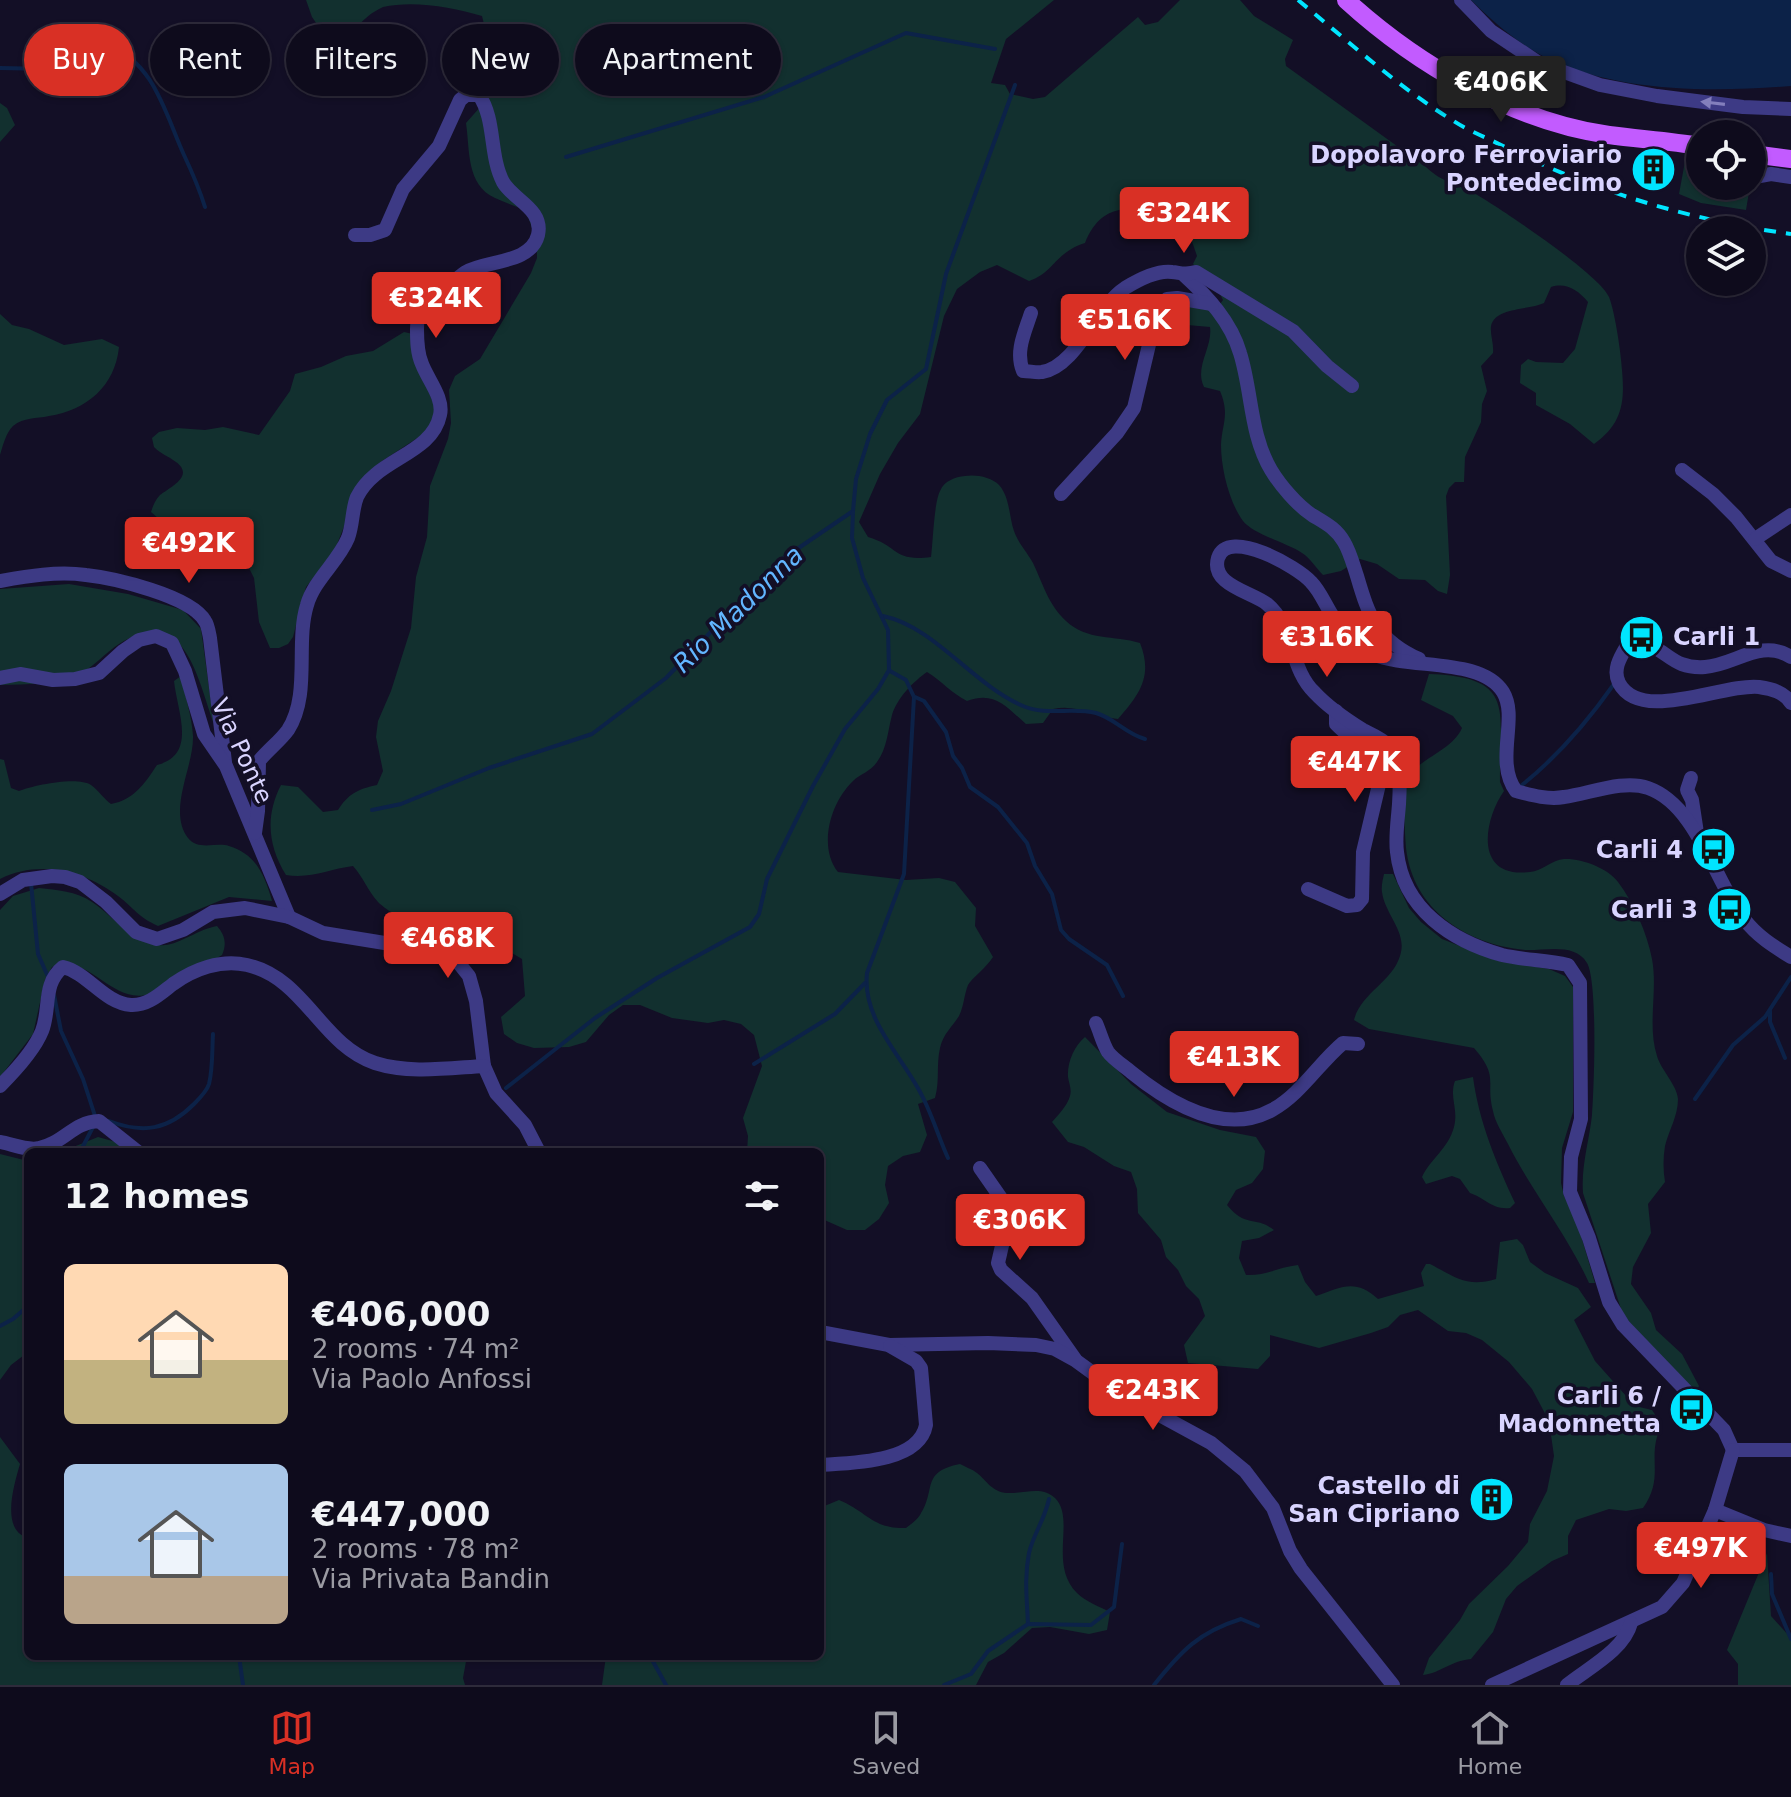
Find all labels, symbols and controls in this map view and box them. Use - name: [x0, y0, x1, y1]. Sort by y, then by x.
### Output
- chip: Buy: [24, 24, 134, 96]
- chip: Rent: [150, 24, 270, 96]
- chip: Filters: [286, 24, 426, 96]
- chip: New: [442, 24, 559, 96]
- chip: Apartment: [575, 24, 781, 96]
- pin: €406K: [1445, 56, 1557, 124]
- text: €406K: [1455, 67, 1547, 97]
- one-way arrow: [1700, 96, 1725, 109]
- map controls: [1686, 120, 1766, 296]
- button: locate: [1686, 120, 1766, 200]
- place label: Dopolavoro Ferroviario Pontedecimo: [1310, 141, 1622, 197]
- building icon: Dopolavoro Ferroviario Pontedecimo: [1629, 145, 1677, 193]
- pin: €324K: [1128, 187, 1240, 255]
- text: €324K: [1138, 198, 1230, 228]
- button: layers: [1686, 216, 1766, 296]
- pin: €324K: [380, 272, 492, 340]
- text: €324K: [390, 283, 482, 313]
- pin: €516K: [1069, 294, 1181, 362]
- text: €516K: [1079, 305, 1171, 335]
- pin: €492K: [133, 517, 245, 585]
- text: €492K: [143, 528, 235, 558]
- water label: Rio Madonna: [667, 539, 809, 679]
- pin: €316K: [1271, 611, 1383, 679]
- bus stop icon: Carli 1: [1618, 613, 1666, 661]
- text: €316K: [1281, 622, 1373, 652]
- place label: Carli 1: [1673, 623, 1760, 651]
- street label: Via Ponte: [206, 694, 278, 808]
- pin: €447K: [1299, 736, 1411, 804]
- text: €447K: [1309, 747, 1401, 777]
- bus stop icon: Carli 4: [1690, 826, 1738, 874]
- place label: Carli 4: [1596, 836, 1683, 864]
- bus stop icon: Carli 3: [1705, 886, 1753, 934]
- place label: Carli 3: [1611, 896, 1698, 924]
- pin: €468K: [392, 912, 504, 980]
- text: €468K: [402, 923, 494, 953]
- pin: €413K: [1178, 1031, 1290, 1099]
- text: €413K: [1188, 1042, 1280, 1072]
- icon: filters: [740, 1174, 784, 1218]
- text: 12 homes: [64, 1176, 249, 1216]
- pin: €306K: [964, 1194, 1076, 1262]
- text: €306K: [974, 1205, 1066, 1235]
- text: €406,000: [312, 1294, 491, 1334]
- icon: home: [128, 1296, 224, 1392]
- text: 2 rooms · 74 m²: [312, 1334, 520, 1364]
- text: Via Paolo Anfossi: [312, 1364, 532, 1394]
- pin: €243K: [1097, 1364, 1209, 1432]
- text: €243K: [1107, 1375, 1199, 1405]
- place label: Carli 6 / Madonnetta: [1498, 1382, 1661, 1438]
- bus stop icon: Carli 6 / Madonnetta: [1668, 1386, 1716, 1434]
- place label: Castello di San Cipriano: [1288, 1472, 1460, 1528]
- building icon: Castello di San Cipriano: [1467, 1476, 1515, 1524]
- text: €447,000: [312, 1494, 491, 1534]
- icon: home: [128, 1496, 224, 1592]
- pin: €497K: [1645, 1522, 1757, 1590]
- text: €497K: [1655, 1533, 1747, 1563]
- text: 2 rooms · 78 m²: [312, 1534, 520, 1564]
- text: Via Privata Bandin: [312, 1564, 550, 1594]
- tab: Map: [269, 1706, 315, 1779]
- tab: Saved: [852, 1706, 920, 1779]
- tab: Home: [1457, 1706, 1522, 1779]

